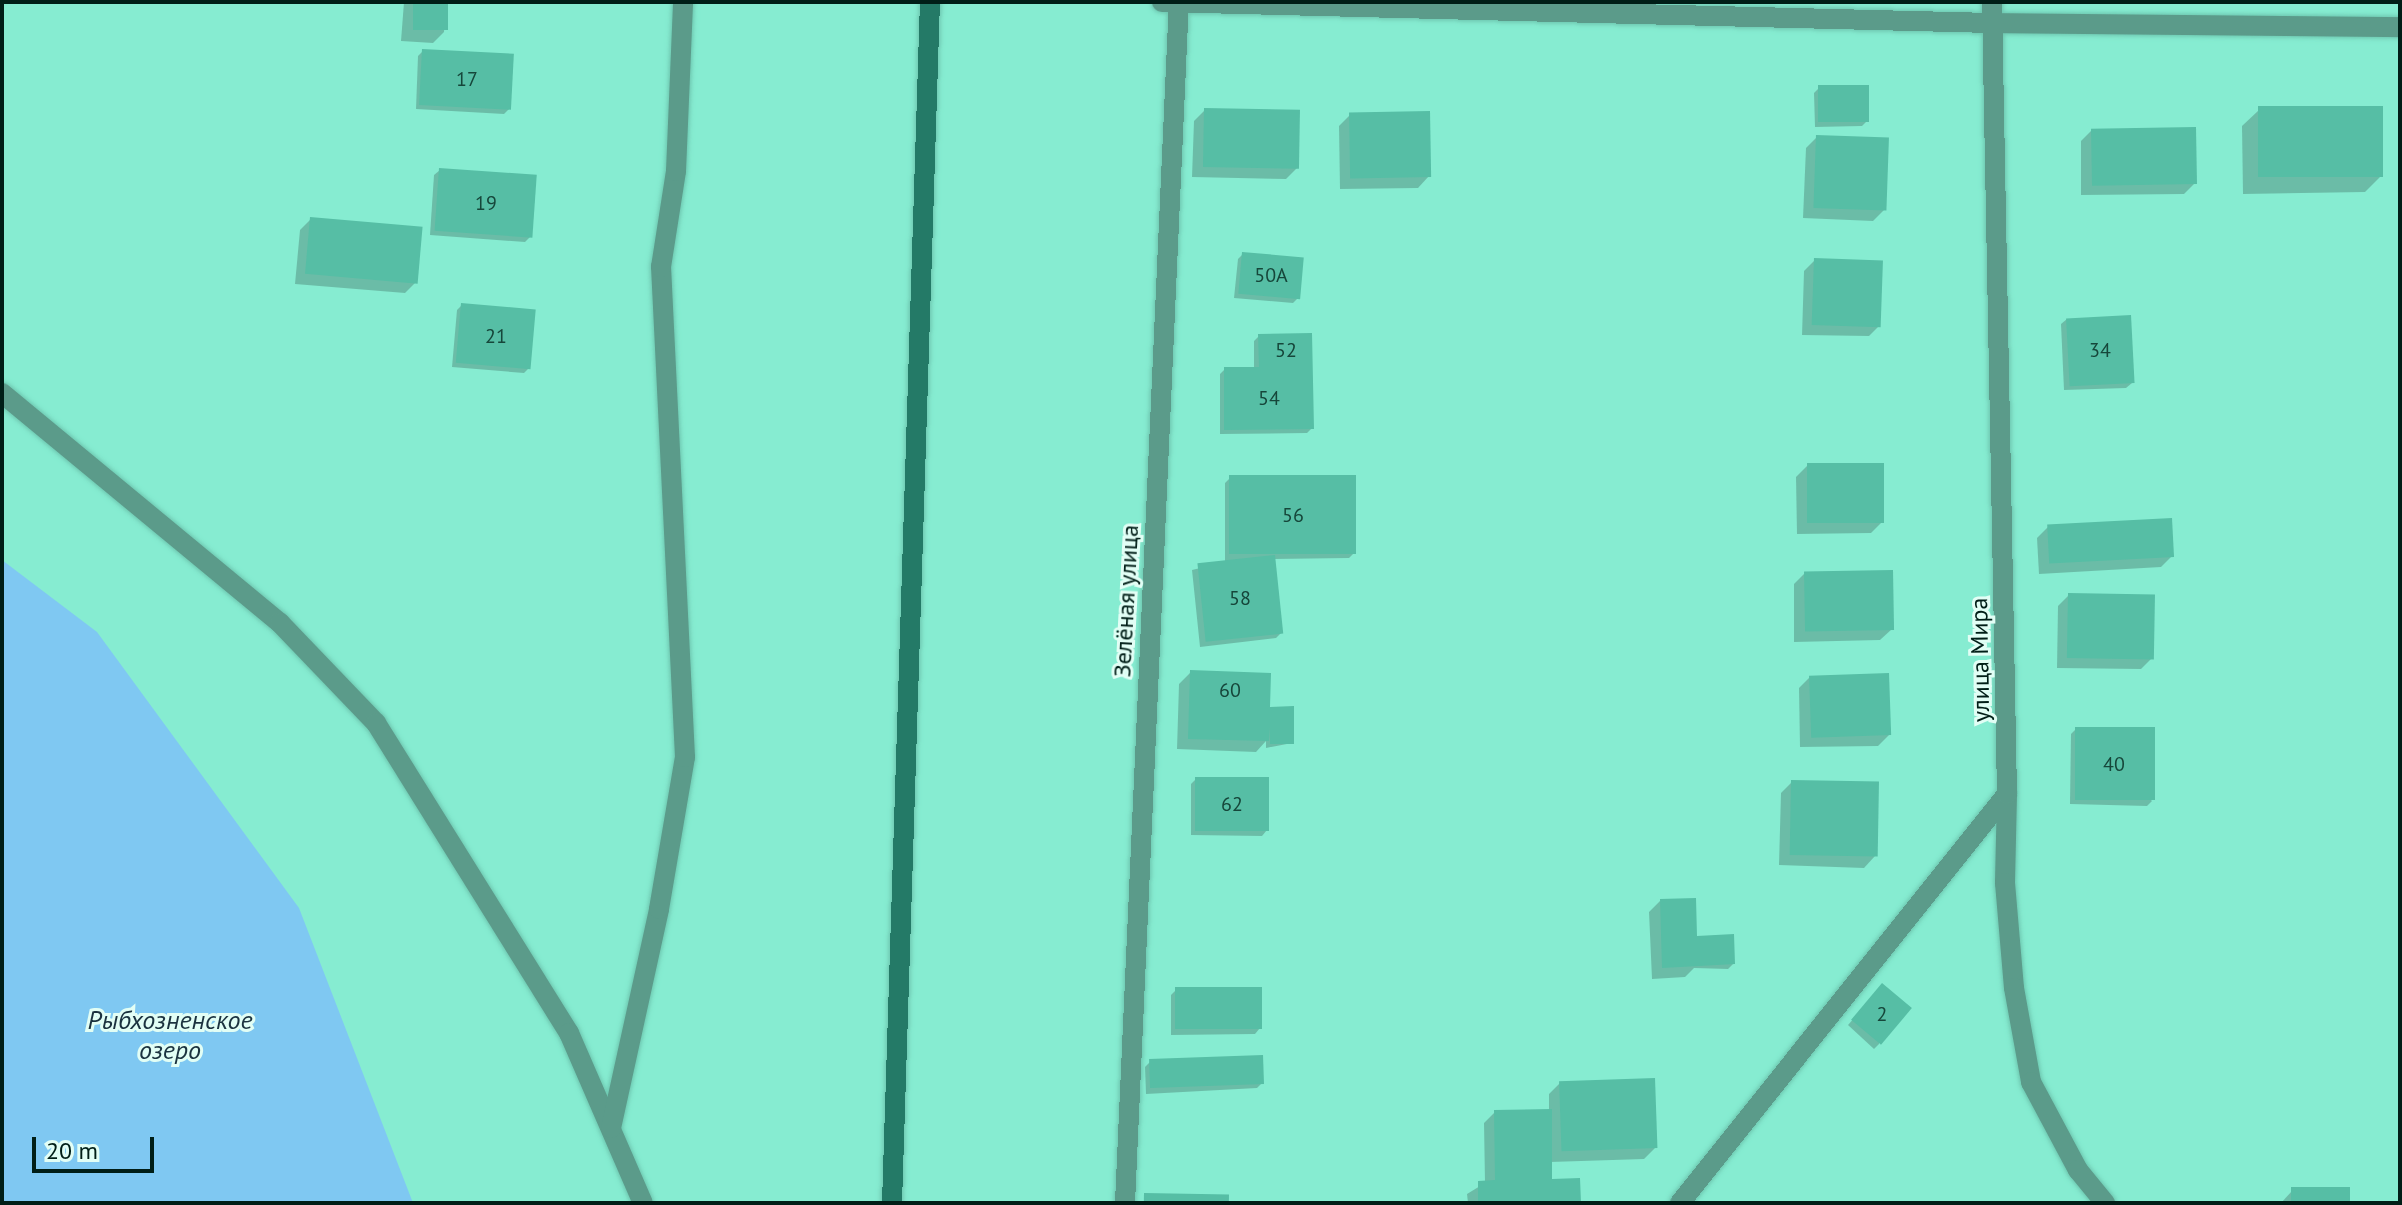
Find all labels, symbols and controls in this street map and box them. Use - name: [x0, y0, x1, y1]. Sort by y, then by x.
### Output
- house number: 17: [456, 67, 478, 91]
- house number: 19: [475, 191, 497, 215]
- house number: 50А: [1254, 263, 1288, 287]
- house number: 21: [485, 324, 507, 348]
- house number: 52: [1275, 338, 1297, 362]
- house number: 34: [2089, 338, 2111, 362]
- house number: 54: [1258, 386, 1280, 410]
- house number: 56: [1282, 503, 1304, 527]
- street label: Зелёная улица: [1108, 524, 1144, 678]
- house number: 58: [1229, 586, 1251, 610]
- street label: улица Мира: [1965, 598, 1995, 722]
- house number: 60: [1219, 678, 1241, 702]
- house number: 40: [2103, 752, 2125, 776]
- house number: 62: [1221, 792, 1243, 816]
- house number: 2: [1877, 1002, 1887, 1026]
- water label: Рыбхозненское озеро: [88, 1004, 252, 1066]
- scale bar: [36, 1121, 158, 1171]
- text: 20 m: [46, 1135, 98, 1166]

